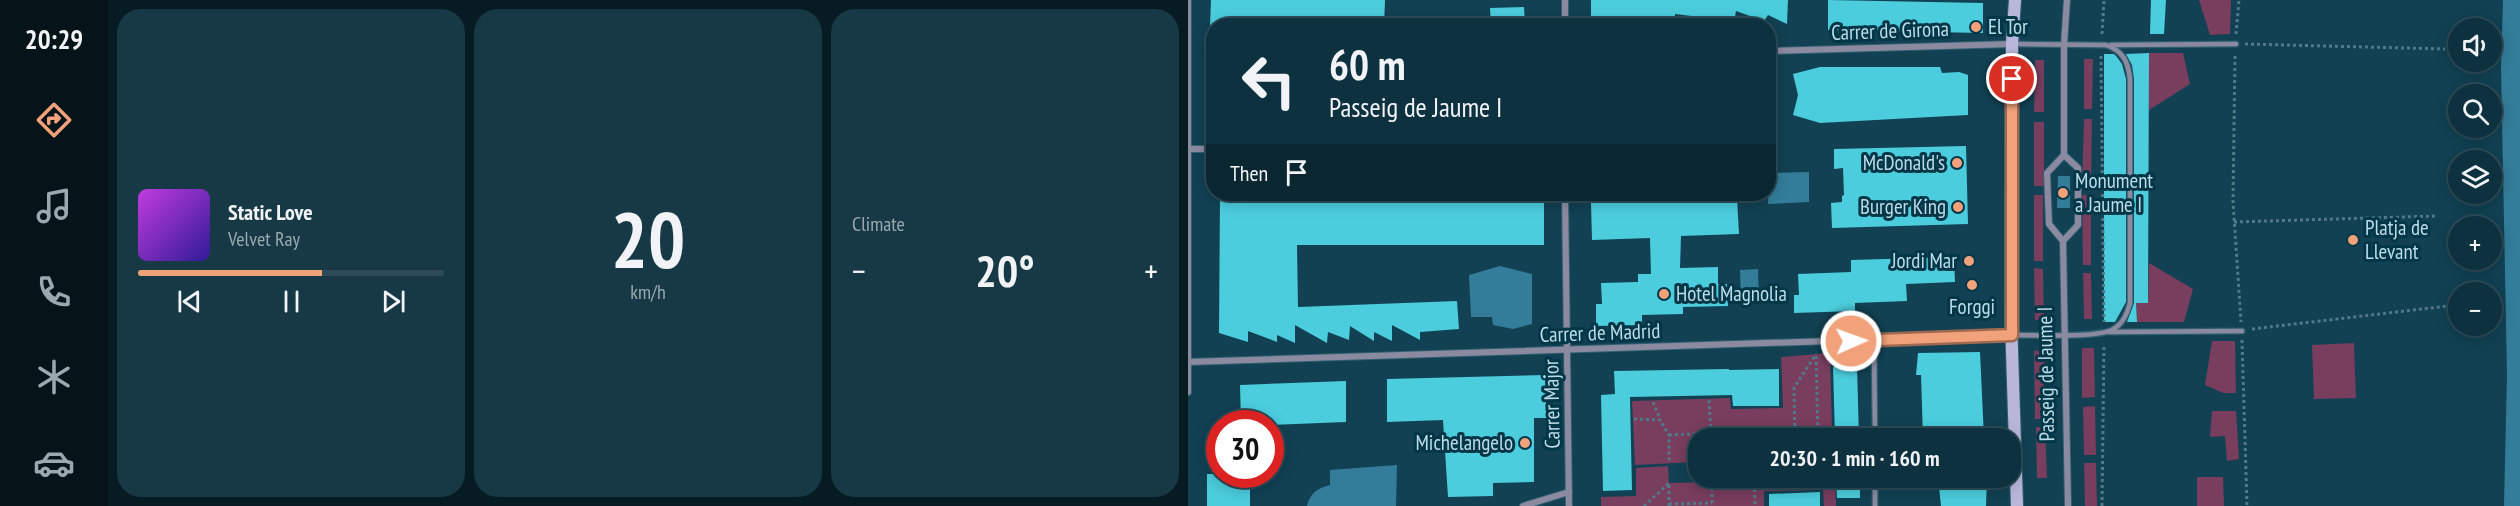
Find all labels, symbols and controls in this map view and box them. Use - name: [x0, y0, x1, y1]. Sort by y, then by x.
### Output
- place label: El Tor: [1988, 13, 2028, 40]
- street label: Carrer de Girona: [1831, 15, 1949, 46]
- map controls: [2448, 18, 2502, 336]
- button: sound: [2448, 18, 2502, 72]
- marker: El Tor: [1969, 20, 1983, 34]
- text: 20:29: [25, 22, 83, 56]
- text: 60 m: [1329, 37, 1406, 92]
- icon: left: [1230, 42, 1308, 120]
- pin: [1986, 53, 2037, 104]
- icon: arrive: [1995, 62, 2028, 95]
- button: search: [2448, 84, 2502, 138]
- text: Passeig de Jaume I: [1329, 90, 1502, 124]
- icon: directions: [33, 99, 75, 141]
- place label: McDonald's: [1863, 149, 1945, 176]
- button: layers: [2448, 150, 2502, 204]
- icon: arrive: [1280, 156, 1313, 189]
- marker: McDonald's: [1950, 156, 1964, 170]
- text: Then: [1230, 159, 1268, 187]
- place label: Monument a Jaume I: [2075, 167, 2153, 218]
- icon: music: [33, 185, 75, 227]
- marker: Monument a Jaume I: [2056, 186, 2070, 200]
- text: 20: [611, 189, 685, 290]
- place label: Burger King: [1860, 193, 1946, 220]
- text: Static Love: [228, 198, 313, 226]
- marker: Burger King: [1951, 200, 1965, 214]
- text: Climate: [852, 211, 905, 237]
- place label: Platja de Llevant: [2365, 214, 2429, 265]
- button: +: [2448, 216, 2502, 270]
- text: Velvet Ray: [228, 226, 300, 252]
- marker: Platja de Llevant: [2346, 233, 2360, 247]
- text: 20°: [975, 241, 1035, 299]
- place label: Jordi Mar: [1890, 247, 1957, 274]
- text: −: [852, 249, 866, 292]
- text: +: [1144, 249, 1158, 292]
- marker: Jordi Mar: [1962, 254, 1976, 268]
- icon: phone: [33, 271, 75, 313]
- marker: Forggi: [1965, 278, 1979, 292]
- text: km/h: [630, 279, 666, 305]
- place label: Hotel Magnolia: [1676, 280, 1787, 307]
- button: −: [2448, 282, 2502, 336]
- icon: previous: [173, 285, 206, 318]
- icon: pause: [275, 285, 308, 318]
- icon: next: [377, 285, 410, 318]
- marker: Hotel Magnolia: [1657, 287, 1671, 301]
- place label: Forggi: [1949, 293, 1995, 320]
- street label: Passeig de Jaume I: [2031, 306, 2060, 442]
- position arrow: [1819, 309, 1883, 373]
- street label: Carrer de Madrid: [1539, 317, 1661, 348]
- icon: climate: [33, 356, 75, 398]
- street label: Carrer Major: [1537, 359, 1566, 449]
- speed limit sign: 30: [1206, 410, 1284, 488]
- place label: Michelangelo: [1415, 429, 1513, 456]
- marker: Michelangelo: [1518, 436, 1532, 450]
- icon: car: [33, 442, 75, 484]
- text: 20:30 · 1 min · 160 m: [1769, 444, 1940, 472]

